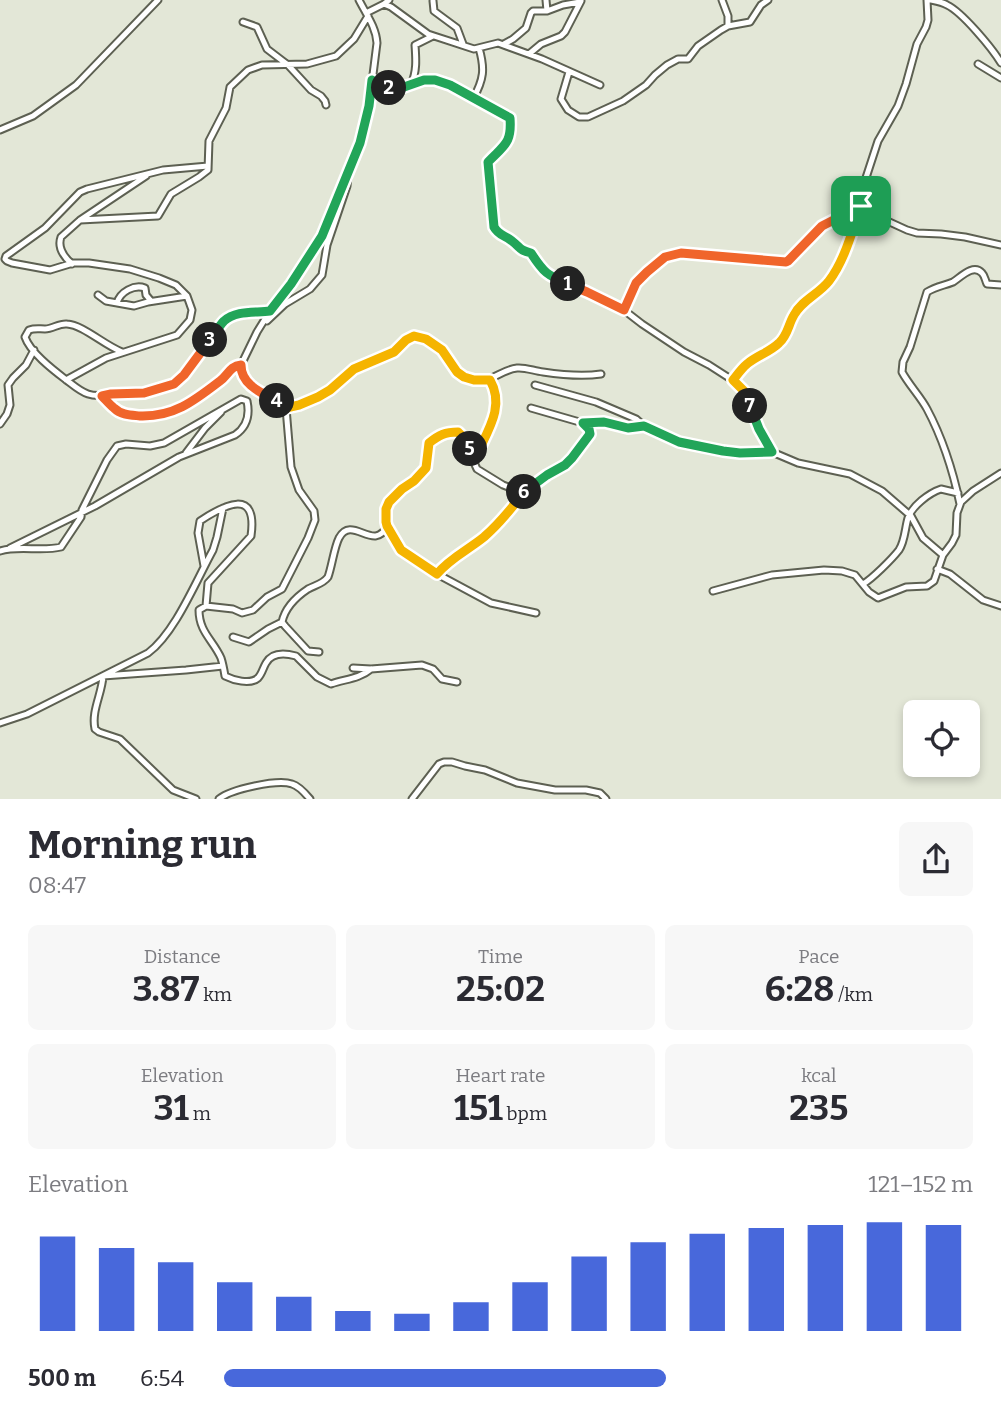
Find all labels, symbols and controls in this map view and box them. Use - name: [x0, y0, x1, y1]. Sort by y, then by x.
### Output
- pin: 2: [372, 70, 406, 106]
- text: 2: [383, 76, 394, 99]
- pin: [831, 176, 891, 236]
- icon: arrive: [842, 187, 880, 225]
- pin: 1: [550, 266, 586, 302]
- text: 1: [563, 272, 572, 295]
- pin: 3: [192, 322, 228, 358]
- text: 3: [204, 328, 215, 351]
- pin: 4: [260, 384, 294, 418]
- pin: 7: [732, 388, 768, 424]
- text: 4: [271, 389, 282, 412]
- text: 7: [744, 394, 755, 417]
- pin: 5: [452, 432, 488, 466]
- text: 5: [464, 437, 475, 460]
- pin: 6: [506, 475, 542, 510]
- text: 6: [518, 480, 529, 503]
- map controls: [903, 700, 980, 777]
- button: locate: [903, 700, 980, 777]
- text: Morning run: [28, 822, 256, 868]
- button: share: [899, 822, 973, 896]
- text: 08:47: [28, 871, 86, 899]
- text: Distance: [144, 945, 221, 968]
- text: Time: [478, 945, 523, 968]
- text: Pace: [798, 945, 839, 968]
- text: 3.87: [133, 968, 199, 1010]
- text: 25:02: [456, 968, 545, 1010]
- text: 6:28: [765, 968, 834, 1010]
- text: km: [199, 983, 232, 1006]
- text: /km: [834, 983, 873, 1006]
- text: Elevation: [141, 1064, 224, 1087]
- text: Heart rate: [456, 1064, 545, 1087]
- text: kcal: [801, 1064, 837, 1087]
- text: 31: [154, 1087, 189, 1129]
- text: 151: [454, 1087, 503, 1129]
- text: 235: [789, 1087, 848, 1129]
- text: m: [189, 1102, 211, 1125]
- text: bpm: [503, 1102, 547, 1125]
- text: Elevation: [28, 1170, 128, 1198]
- text: 121–152 m: [868, 1170, 973, 1198]
- text: 500 m: [28, 1364, 96, 1392]
- text: 6:54: [140, 1364, 184, 1392]

